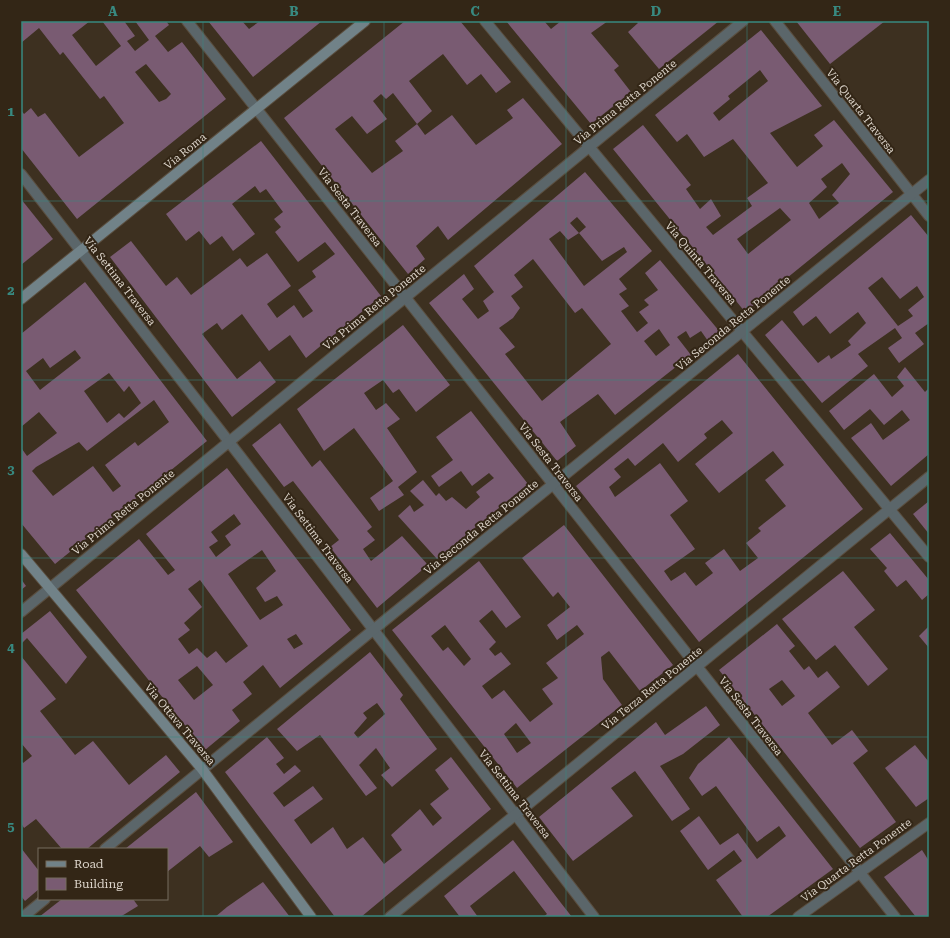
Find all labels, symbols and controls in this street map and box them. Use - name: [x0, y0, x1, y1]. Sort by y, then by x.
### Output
- text: A: [108, 4, 118, 19]
- text: B: [289, 4, 299, 19]
- text: C: [470, 4, 480, 19]
- text: D: [651, 4, 661, 19]
- text: E: [833, 4, 841, 19]
- street label: Via Prima Retta Ponente: [571, 57, 679, 148]
- street label: Via Quarta Traversa: [823, 66, 898, 156]
- text: 1: [7, 104, 15, 119]
- street label: Via Roma: [162, 131, 209, 172]
- street label: Via Sesta Traversa: [315, 165, 384, 249]
- street label: Via Quinta Traversa: [662, 219, 739, 307]
- street label: Via Settima Traversa: [81, 234, 158, 328]
- street label: Via Prima Retta Ponente: [320, 262, 428, 353]
- street label: Via Seconda Retta Ponente: [674, 273, 793, 374]
- text: 2: [7, 283, 15, 298]
- street label: Via Sesta Traversa: [516, 420, 585, 504]
- text: 3: [7, 462, 15, 477]
- street label: Via Prima Retta Ponente: [69, 467, 177, 558]
- street label: Via Seconda Retta Ponente: [422, 477, 541, 578]
- street label: Via Settima Traversa: [280, 491, 356, 586]
- text: 4: [7, 640, 15, 655]
- street label: Via Terza Retta Ponente: [599, 644, 705, 733]
- street label: Via Sesta Traversa: [716, 674, 785, 758]
- street label: Via Ottava Traversa: [142, 681, 218, 768]
- street label: Via Settima Traversa: [476, 747, 553, 841]
- street label: Via Quarta Retta Ponente: [799, 816, 914, 905]
- text: 5: [7, 819, 15, 834]
- legend: [38, 848, 168, 900]
- text: Road: [74, 857, 104, 871]
- text: Building: [74, 877, 123, 891]

